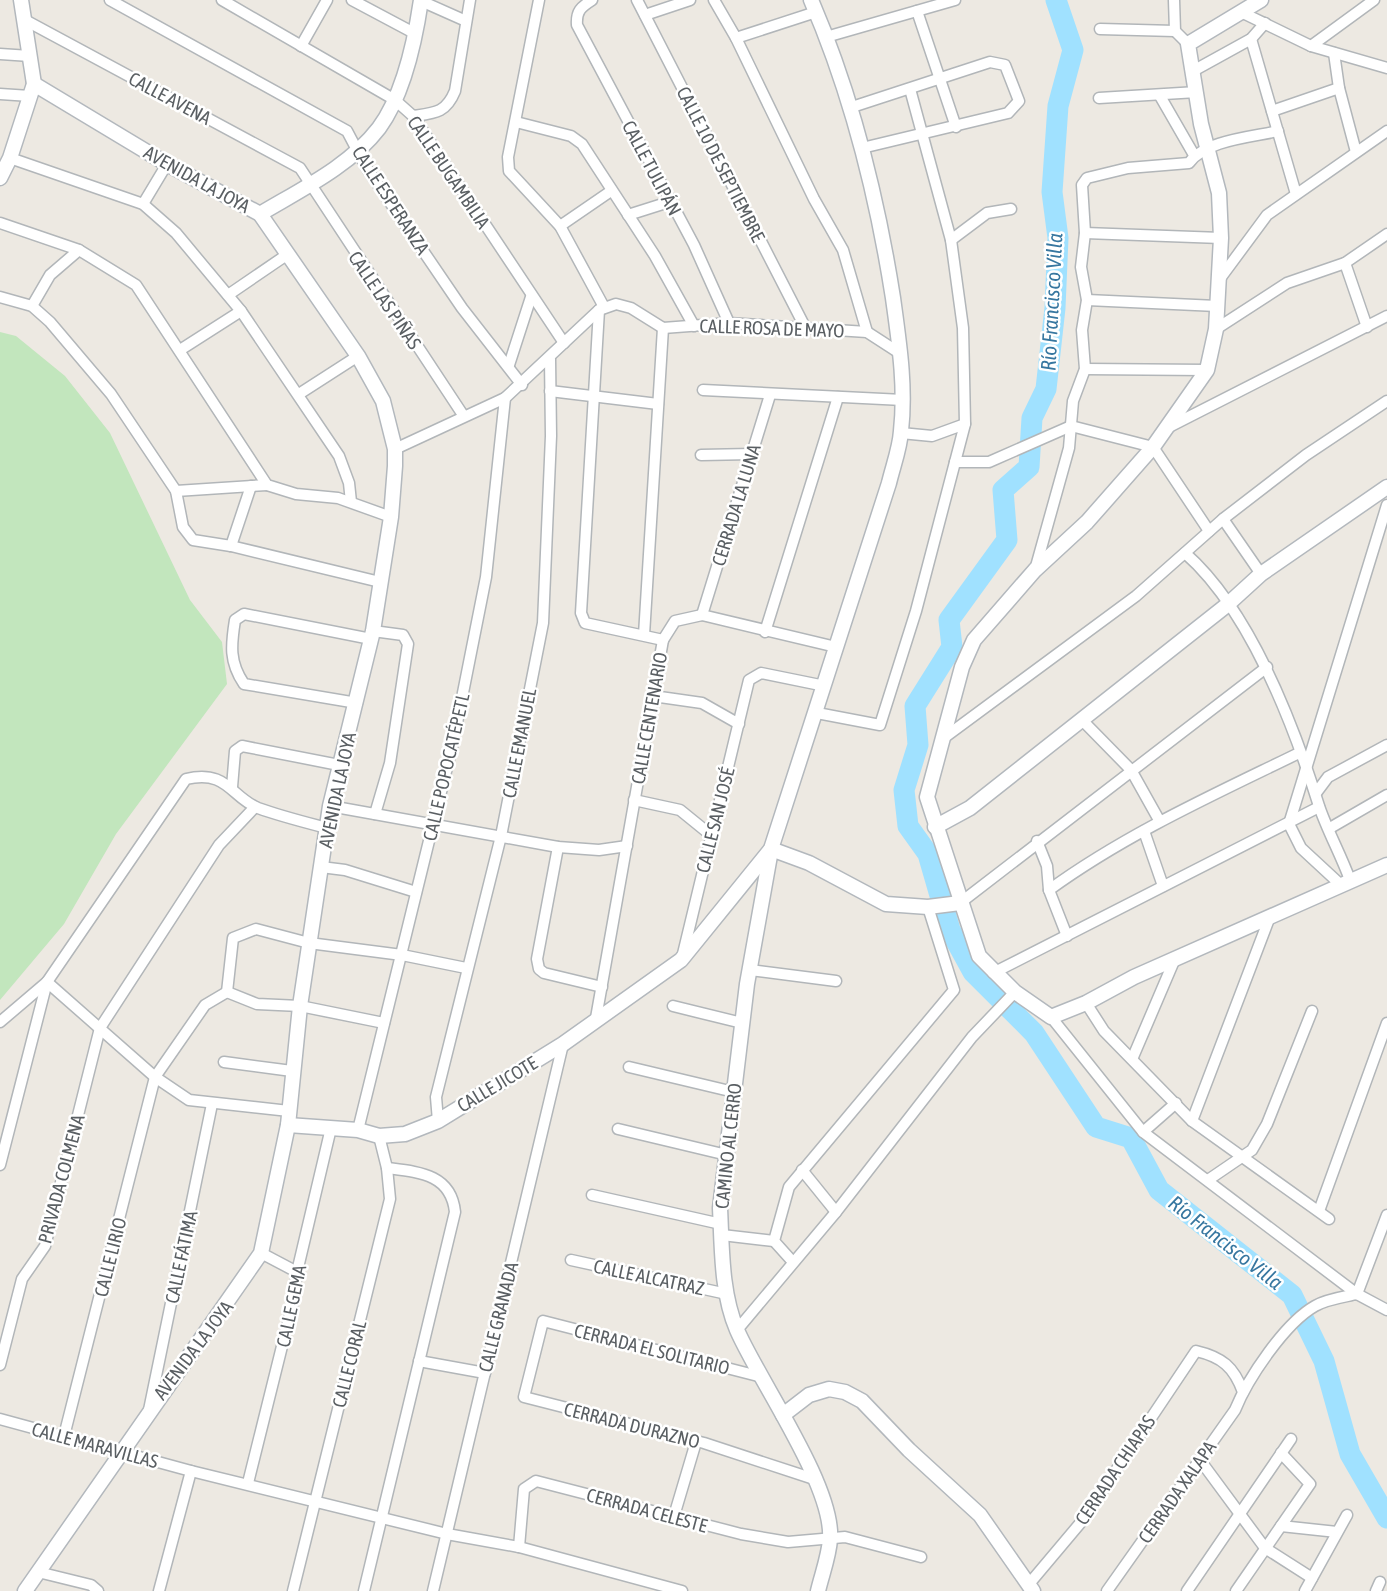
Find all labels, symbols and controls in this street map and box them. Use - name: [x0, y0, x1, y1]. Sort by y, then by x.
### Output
- street label: CALLE AVENA: [125, 67, 216, 129]
- street label: CALLE 10 DE SEPTIEMBRE: [672, 83, 770, 245]
- street label: CALLE BUGAMBILIA: [403, 112, 495, 233]
- street label: CALLE TULIPÁN: [618, 117, 686, 219]
- street label: AVENIDA LA JOYA: [140, 141, 254, 217]
- street label: CALLE ESPERANZA: [348, 142, 435, 259]
- water label: Río Francisco Villa: [1035, 232, 1067, 371]
- street label: CALLE LAS PIÑAS: [344, 247, 426, 353]
- street label: CALLE ROSA DE MAYO: [699, 314, 845, 342]
- street label: CERRADA LA LUNA: [707, 441, 765, 568]
- street label: CALLE CENTENARIO: [627, 650, 671, 786]
- street label: CALLE EMANUEL: [498, 686, 541, 800]
- street label: CALLE POPOCATÉPETL: [418, 690, 474, 843]
- street label: AVENIDA LA JOYA: [314, 730, 360, 850]
- street label: CALLE SAN JOSÉ: [691, 765, 739, 875]
- street label: CALLE JICOTE: [453, 1052, 541, 1116]
- street label: CAMINO AL CERRO: [710, 1082, 746, 1210]
- street label: PRIVADA COLMENA: [33, 1112, 89, 1246]
- water label: Río Francisco Villa: [1164, 1190, 1288, 1294]
- street label: CALLE FÁTIMA: [160, 1208, 202, 1305]
- street label: CALLE LIRIO: [90, 1215, 130, 1299]
- street label: CALLE ALCATRAZ: [592, 1255, 707, 1300]
- street label: CALLE GRANADA: [474, 1259, 522, 1374]
- street label: CALLE GEMA: [272, 1262, 311, 1349]
- street label: AVENIDA LA JOYA: [149, 1296, 238, 1404]
- street label: CALLE CORAL: [328, 1318, 371, 1410]
- street label: CERRADA EL SOLITARIO: [572, 1319, 732, 1379]
- street label: CERRADA DURAZNO: [562, 1398, 702, 1452]
- street label: CERRADA CHIAPAS: [1070, 1411, 1160, 1529]
- street label: CALLE MARAVILLAS: [29, 1418, 161, 1472]
- street label: CERRADA XALAPA: [1134, 1436, 1221, 1547]
- street label: CERRADA CELESTE: [584, 1483, 710, 1537]

